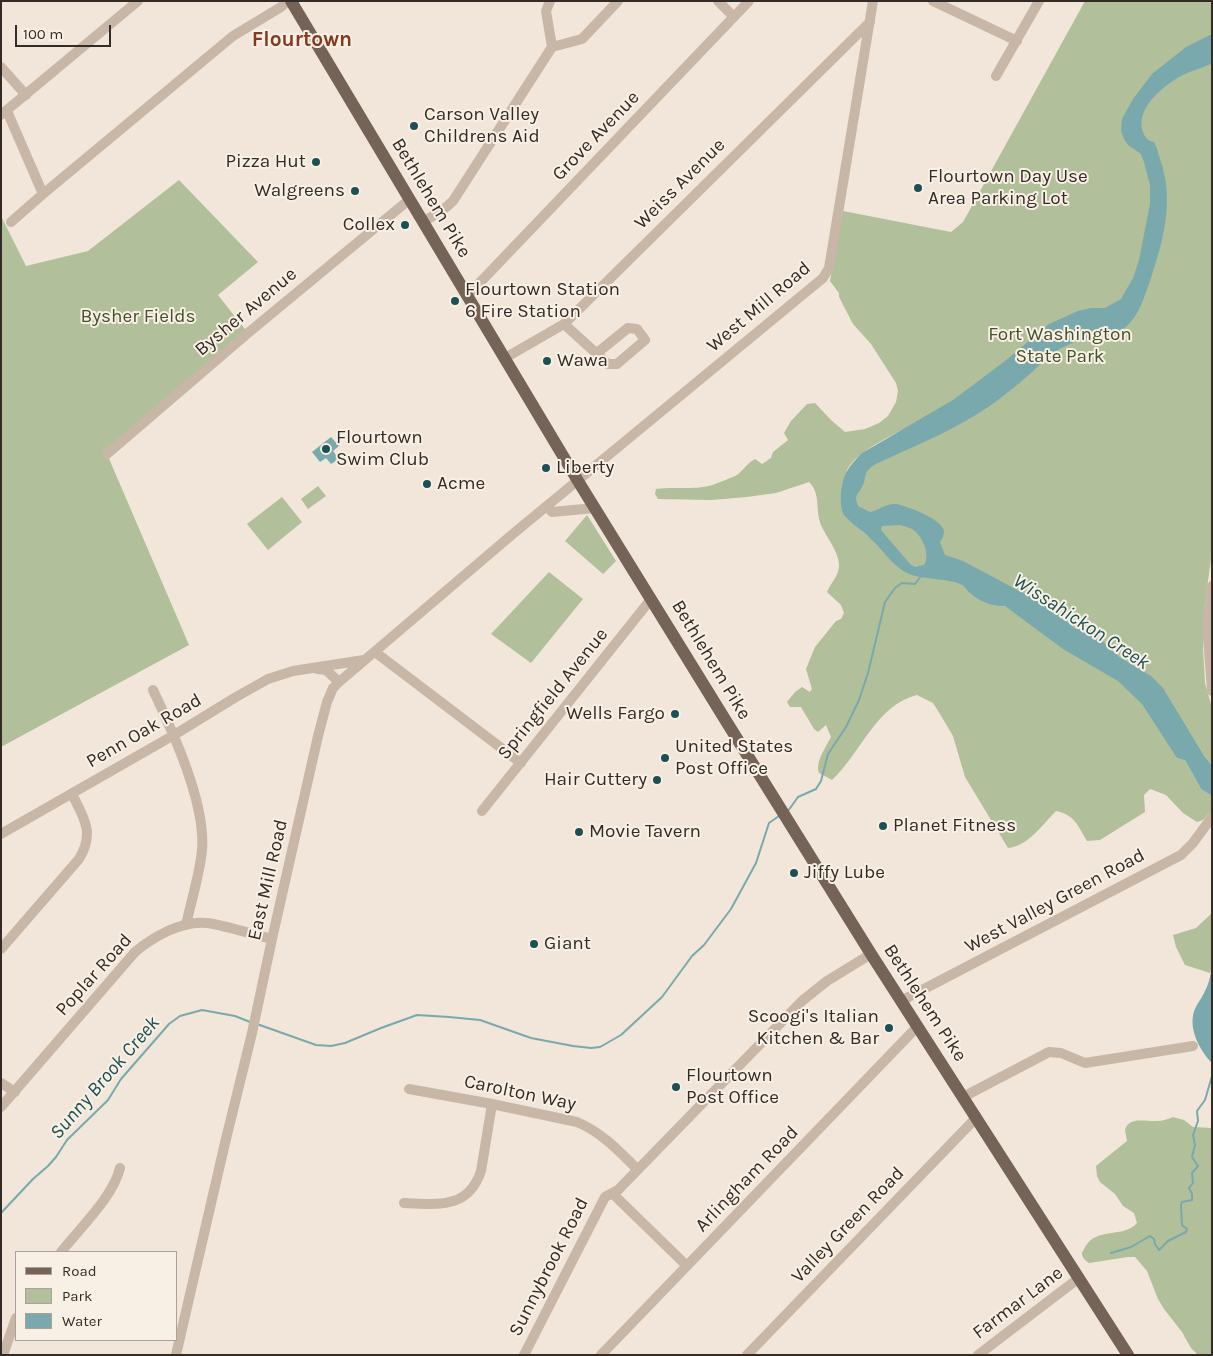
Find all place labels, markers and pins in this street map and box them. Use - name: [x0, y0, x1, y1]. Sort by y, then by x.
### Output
- place label: Carson Valley Childrens Aid: [424, 104, 540, 148]
- marker: Carson Valley Childrens Aid: [408, 120, 420, 132]
- place label: Pizza Hut: [225, 151, 306, 173]
- marker: Pizza Hut: [310, 156, 322, 168]
- place label: Flourtown Day Use Area Parking Lot: [928, 166, 1088, 210]
- place label: Walgreens: [254, 180, 345, 202]
- marker: Flourtown Day Use Area Parking Lot: [912, 182, 924, 194]
- marker: Walgreens: [349, 185, 361, 197]
- place label: Collex: [343, 214, 395, 236]
- marker: Collex: [399, 219, 411, 231]
- place label: Flourtown Station 6 Fire Station: [465, 279, 620, 323]
- marker: Flourtown Station 6 Fire Station: [449, 295, 461, 307]
- place label: Wawa: [557, 350, 608, 372]
- marker: Wawa: [541, 355, 553, 367]
- place label: Flourtown Swim Club: [336, 427, 429, 471]
- marker: Flourtown Swim Club: [320, 443, 332, 455]
- place label: Liberty: [556, 457, 614, 479]
- marker: Liberty: [540, 462, 552, 474]
- place label: Acme: [437, 473, 485, 495]
- marker: Acme: [421, 478, 433, 490]
- place label: Wells Fargo: [566, 703, 665, 725]
- marker: Wells Fargo: [669, 708, 681, 720]
- place label: United States Post Office: [675, 736, 793, 780]
- marker: United States Post Office: [659, 752, 671, 764]
- place label: Hair Cuttery: [544, 769, 647, 791]
- marker: Hair Cuttery: [651, 774, 663, 786]
- place label: Planet Fitness: [893, 815, 1016, 837]
- marker: Planet Fitness: [877, 820, 889, 832]
- place label: Movie Tavern: [589, 821, 701, 843]
- marker: Movie Tavern: [573, 826, 585, 838]
- place label: Jiffy Lube: [804, 862, 885, 884]
- marker: Jiffy Lube: [788, 867, 800, 879]
- place label: Giant: [544, 933, 591, 955]
- marker: Giant: [528, 938, 540, 950]
- place label: Scoogi's Italian Kitchen & Bar: [748, 1006, 879, 1050]
- marker: Scoogi's Italian Kitchen & Bar: [883, 1022, 895, 1034]
- place label: Flourtown Post Office: [686, 1065, 779, 1109]
- marker: Flourtown Post Office: [670, 1081, 682, 1093]

